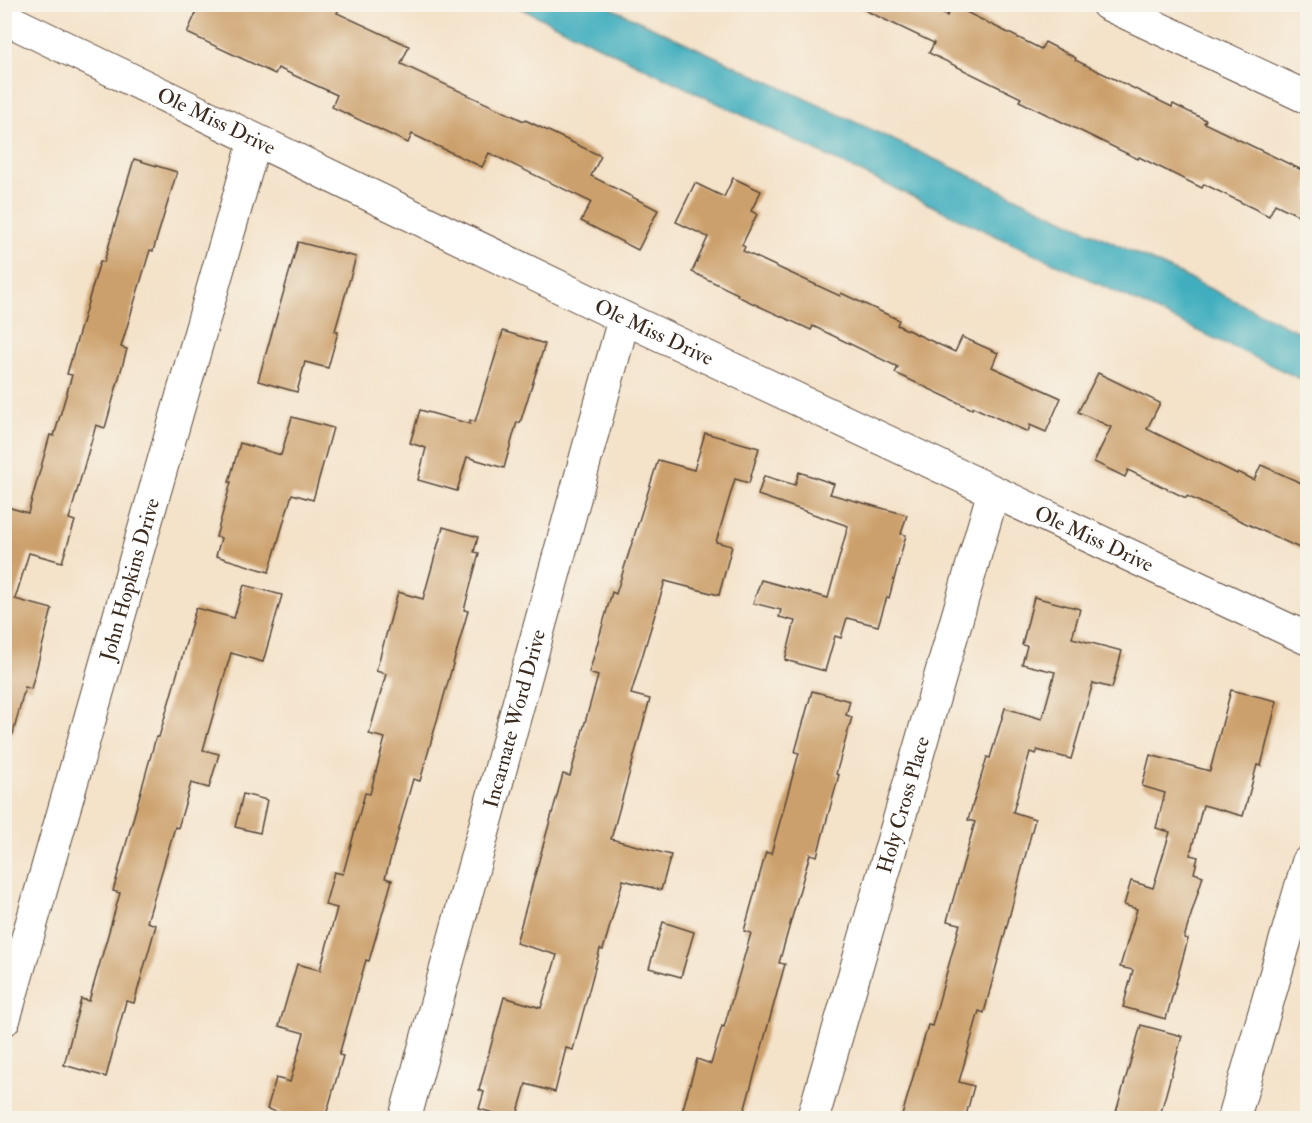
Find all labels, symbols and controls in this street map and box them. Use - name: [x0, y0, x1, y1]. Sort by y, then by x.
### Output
- street label: Ole Miss Drive: [153, 81, 280, 161]
- street label: Ole Miss Drive: [590, 292, 718, 372]
- street label: John Hopkins Drive: [93, 495, 166, 665]
- street label: Ole Miss Drive: [1030, 499, 1158, 578]
- street label: Incarnate Word Drive: [477, 626, 552, 811]
- street label: Holy Cross Place: [871, 733, 936, 876]

